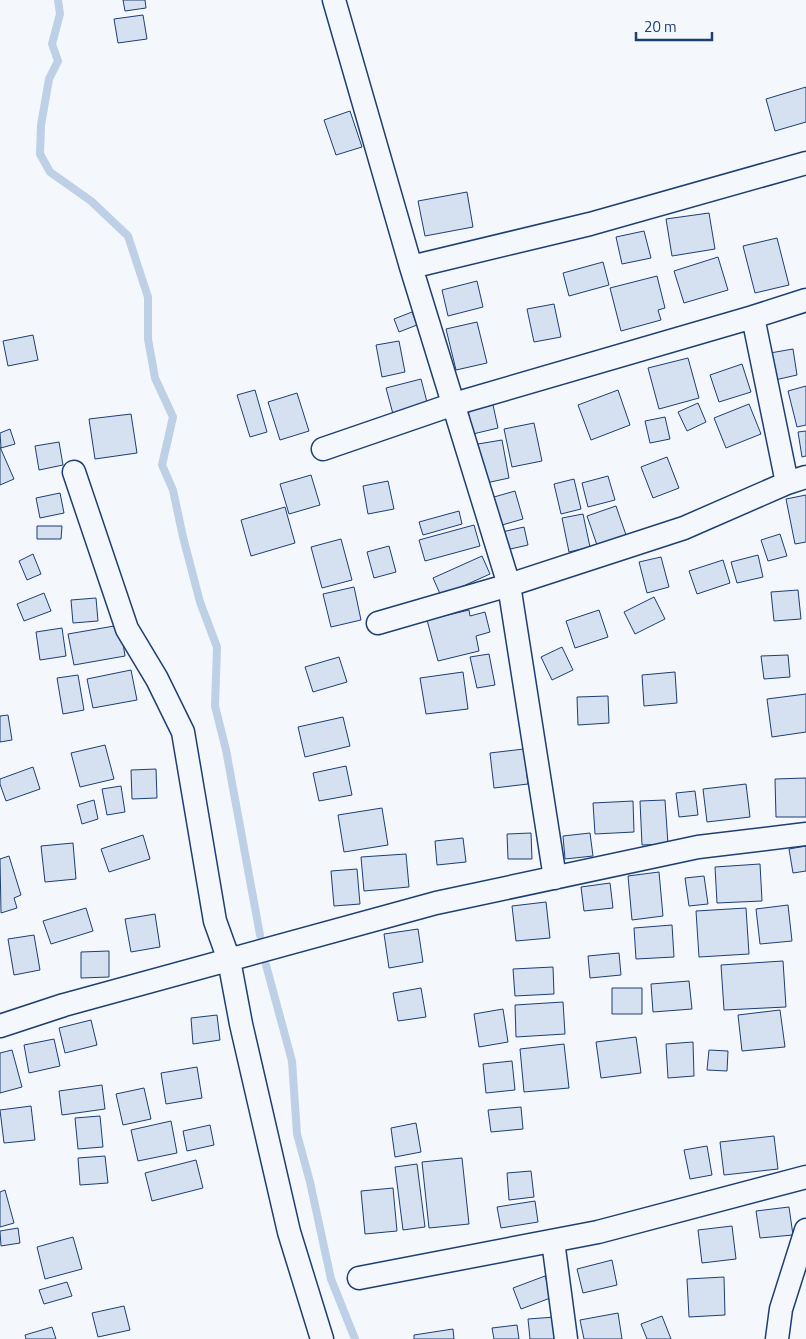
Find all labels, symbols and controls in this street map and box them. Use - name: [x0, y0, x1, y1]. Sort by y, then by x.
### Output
- scale bar: [636, 10, 712, 42]
- text: 20 m: [644, 15, 677, 38]

